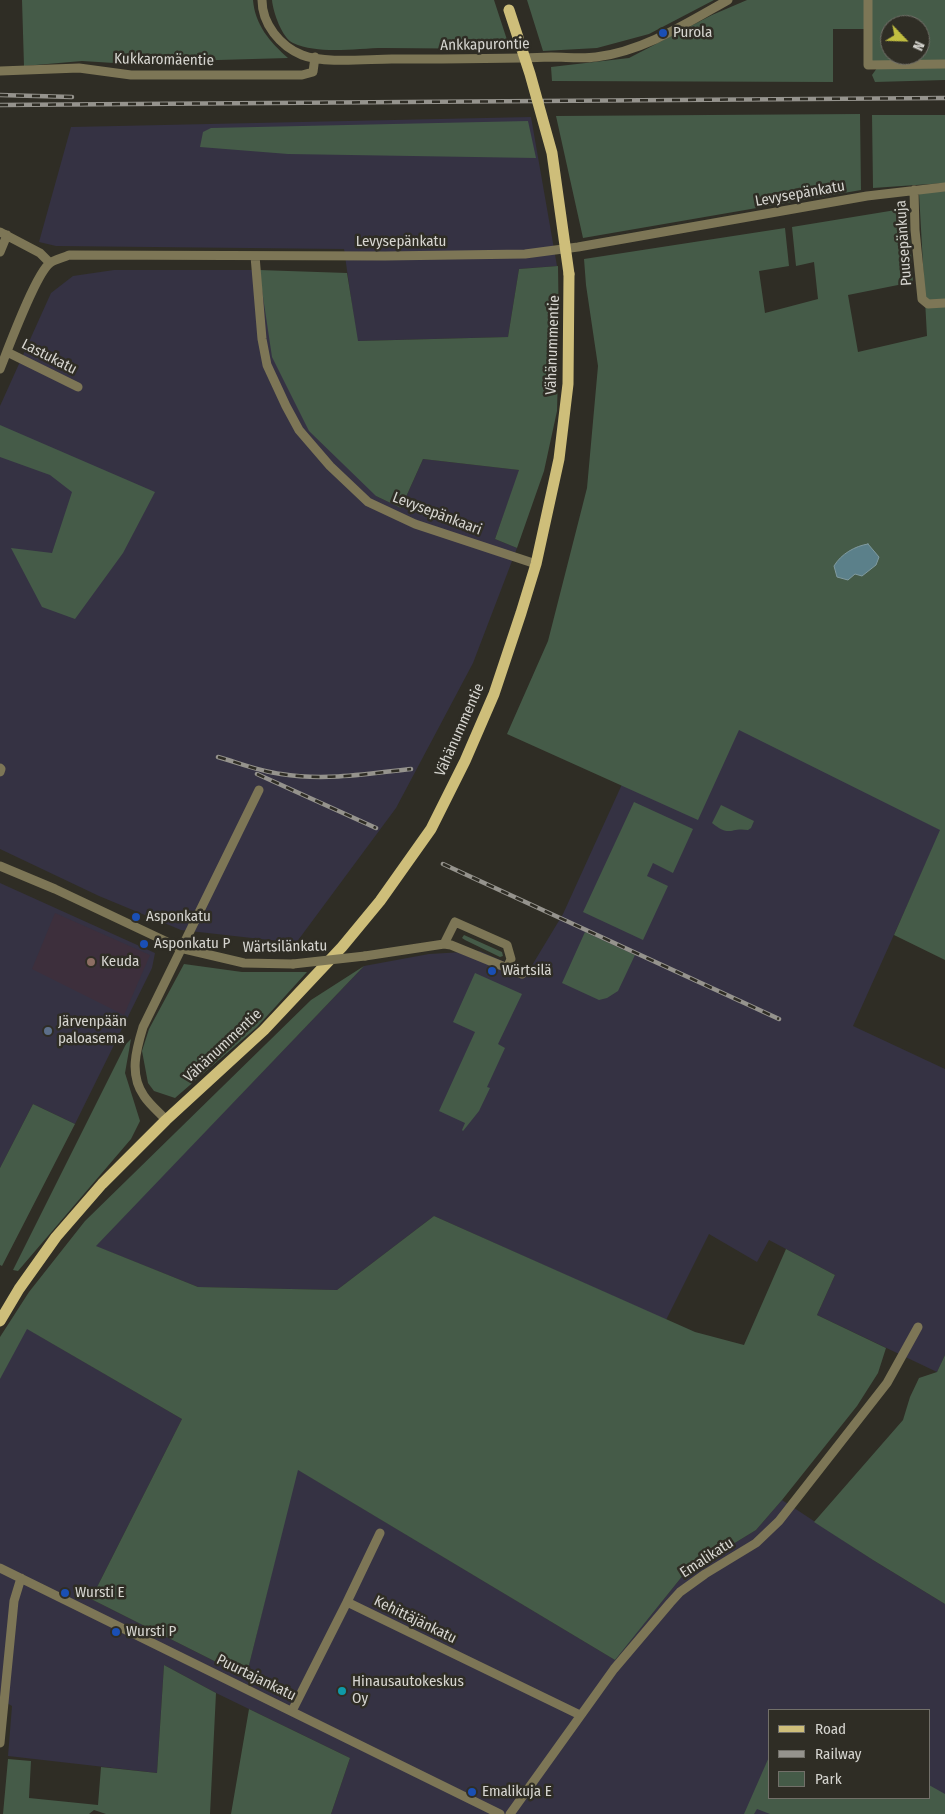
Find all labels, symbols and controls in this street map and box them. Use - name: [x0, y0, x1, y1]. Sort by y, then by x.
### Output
- north arrow: [880, 15, 930, 65]
- place label: Purola: [673, 24, 712, 42]
- marker: Purola: [657, 27, 669, 39]
- street label: Ankkapurontie: [440, 35, 530, 55]
- text: N: [909, 39, 928, 53]
- street label: Kukkaromäentie: [114, 50, 214, 70]
- street label: Levysepänkatu: [754, 177, 846, 211]
- street label: Puusepänkuja: [892, 200, 916, 286]
- street label: Levysepänkatu: [356, 233, 446, 251]
- street label: Vähänummentie: [542, 295, 564, 395]
- street label: Lastukatu: [18, 335, 80, 379]
- street label: Levysepänkaari: [390, 489, 484, 539]
- street label: Vähänummentie: [431, 681, 489, 779]
- place label: Asponkatu: [146, 908, 211, 926]
- marker: Asponkatu: [130, 911, 142, 923]
- place label: Asponkatu P: [154, 935, 230, 953]
- street label: Wärtsilänkatu: [243, 937, 327, 957]
- marker: Asponkatu P: [138, 938, 150, 950]
- place label: Keuda: [101, 953, 139, 971]
- marker: Keuda: [85, 956, 97, 968]
- place label: Wärtsilä: [502, 962, 552, 980]
- marker: Wärtsilä: [486, 965, 498, 977]
- street label: Vähänummentie: [180, 1005, 266, 1087]
- place label: Järvenpään paloasema: [58, 1013, 127, 1048]
- marker: Järvenpään paloasema: [42, 1025, 54, 1037]
- street label: Emalikatu: [677, 1534, 737, 1582]
- place label: Wursti E: [75, 1584, 125, 1602]
- marker: Wursti E: [59, 1587, 71, 1599]
- street label: Kehittäjänkatu: [371, 1592, 459, 1648]
- place label: Wursti P: [126, 1623, 176, 1641]
- marker: Wursti P: [110, 1626, 122, 1638]
- street label: Puurtajankatu: [213, 1651, 299, 1705]
- place label: Hinausautokeskus Oy: [352, 1673, 464, 1708]
- marker: Hinausautokeskus Oy: [336, 1685, 348, 1697]
- legend: [768, 1709, 930, 1799]
- text: Road: [815, 1720, 846, 1738]
- text: Railway: [815, 1745, 862, 1763]
- text: Park: [815, 1770, 842, 1788]
- place label: Emalikuja E: [482, 1783, 552, 1801]
- marker: Emalikuja E: [466, 1786, 478, 1798]

